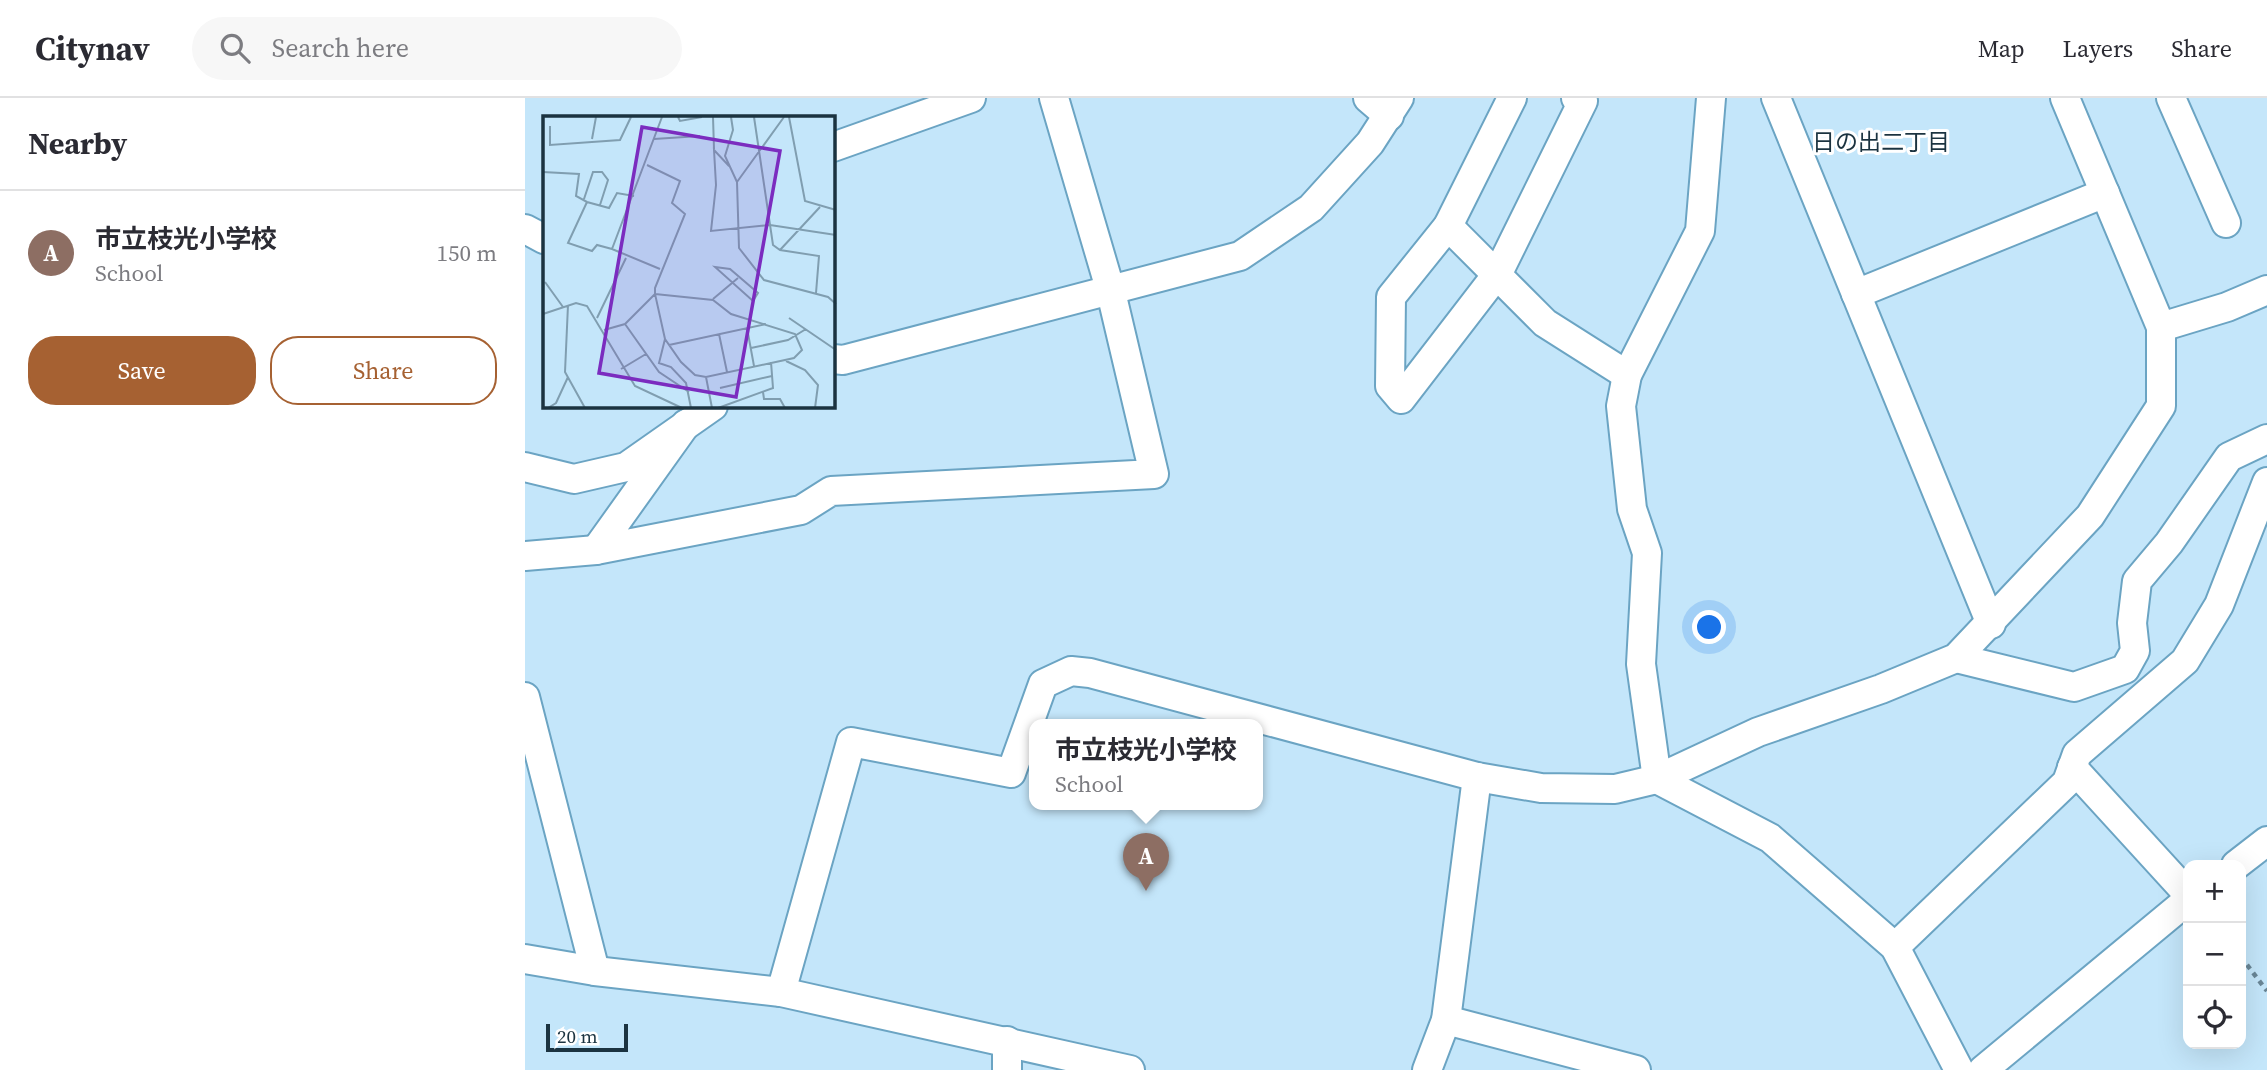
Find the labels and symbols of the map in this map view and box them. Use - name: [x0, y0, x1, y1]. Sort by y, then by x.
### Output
- inset map: [543, 116, 835, 408]
- district label: 日の出二丁目: [1812, 126, 1950, 158]
- your location: [1692, 610, 1726, 644]
- pin: A: [1123, 833, 1169, 891]
- scale bar: [546, 1021, 628, 1053]

